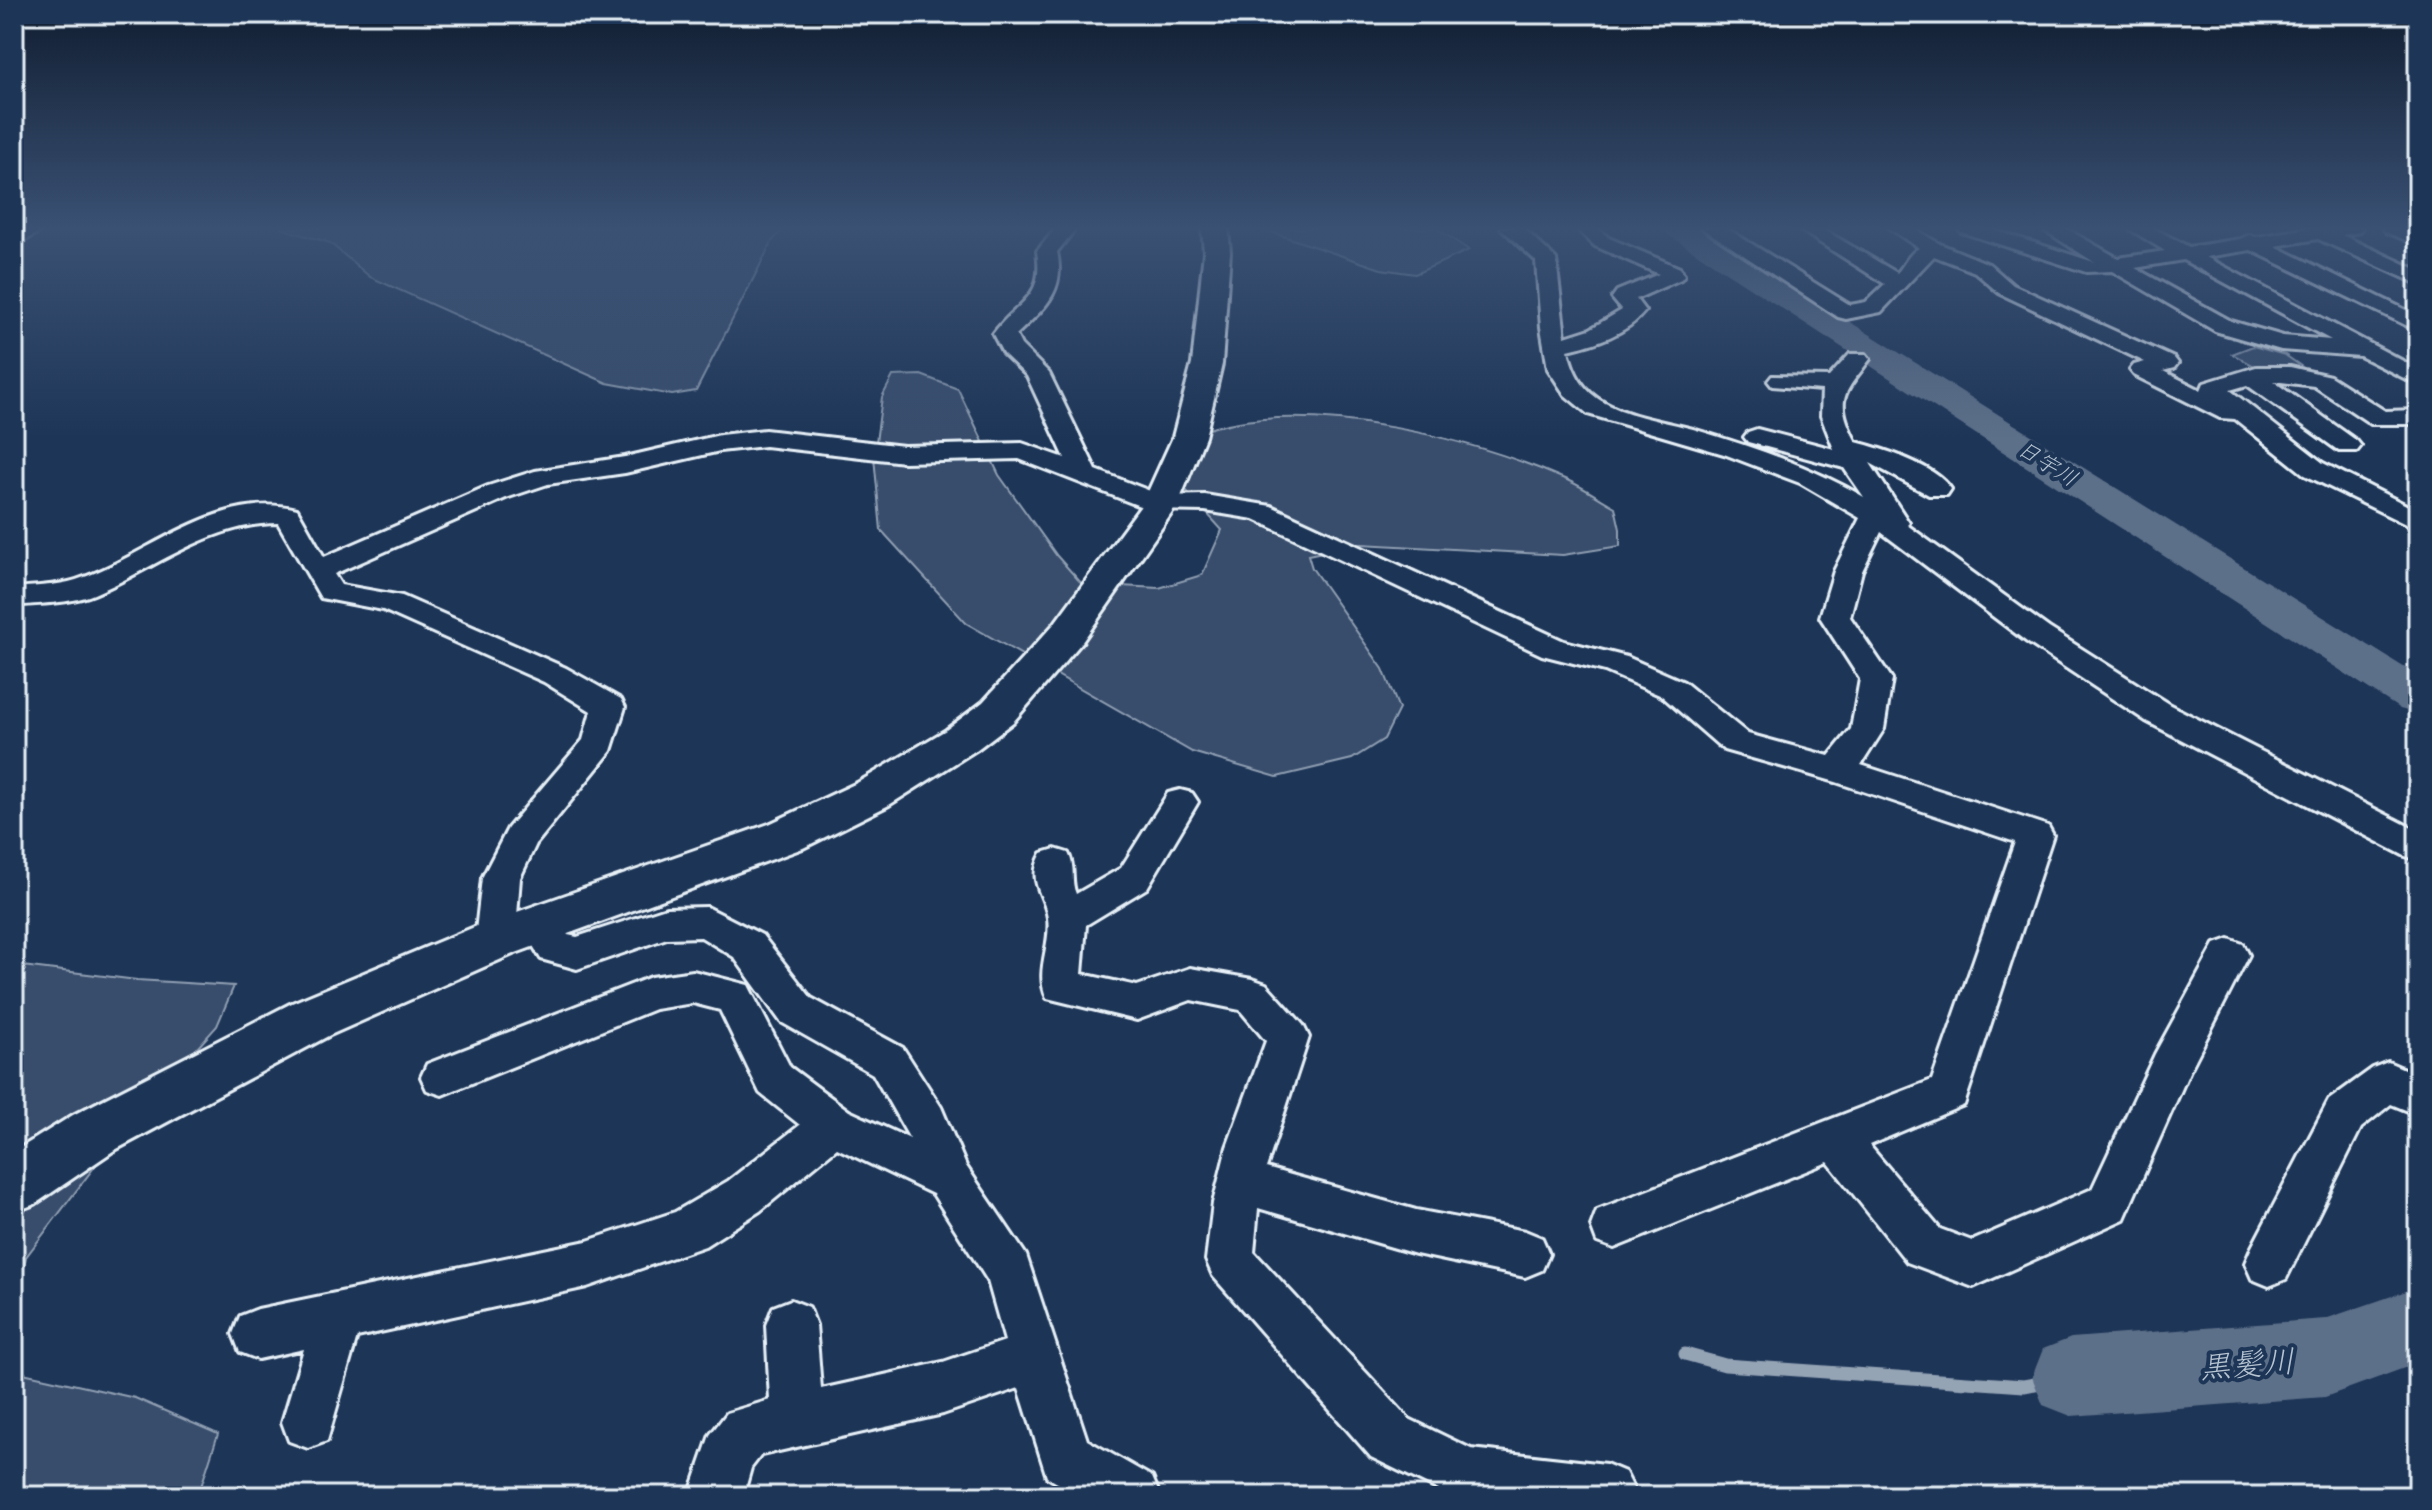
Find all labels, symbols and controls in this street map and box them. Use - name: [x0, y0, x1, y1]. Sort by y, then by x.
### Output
- water label: 日宇川: [2012, 430, 2086, 493]
- water label: 黒髪川: [2197, 1335, 2296, 1389]

